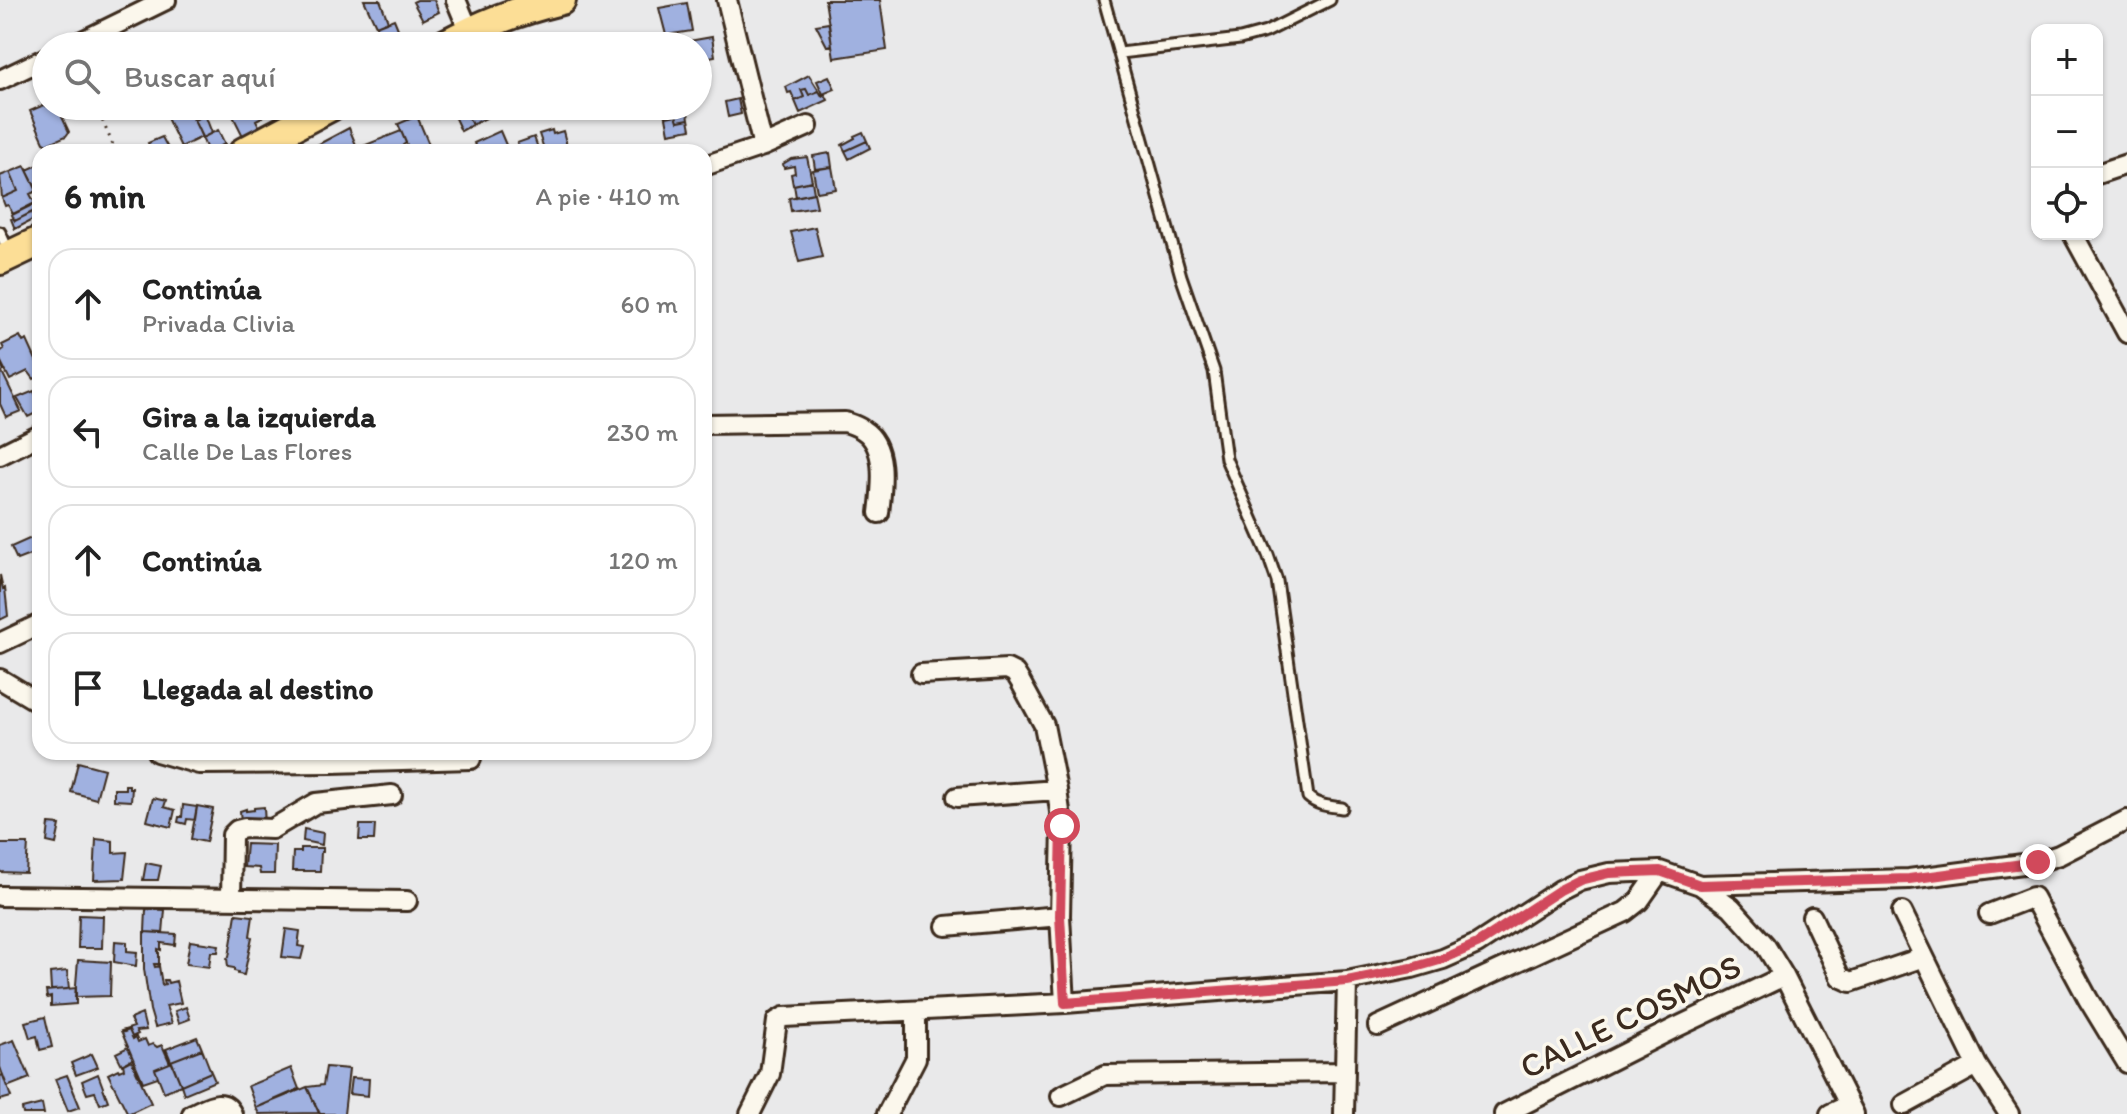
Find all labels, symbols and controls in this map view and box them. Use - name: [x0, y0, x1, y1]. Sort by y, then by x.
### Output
- map controls: [2031, 24, 2103, 240]
- button: +: [2031, 24, 2103, 96]
- search box: [32, 32, 712, 120]
- icon: search: [60, 54, 104, 98]
- text: Buscar aquí: [124, 58, 276, 95]
- button: −: [2031, 96, 2103, 168]
- button: locate: [2031, 168, 2103, 240]
- text: 6 min: [64, 176, 145, 217]
- text: A pie · 410 m: [535, 180, 680, 212]
- text: Continúa: [142, 270, 262, 307]
- icon: ahead: [66, 282, 110, 326]
- text: 60 m: [621, 288, 678, 320]
- text: Privada Clivia: [142, 307, 295, 339]
- text: Gira a la izquierda: [142, 398, 376, 435]
- icon: left: [66, 410, 110, 454]
- text: 230 m: [606, 416, 678, 448]
- text: Calle De Las Flores: [142, 435, 352, 467]
- icon: ahead: [66, 538, 110, 582]
- text: Continúa: [142, 542, 262, 579]
- text: 120 m: [609, 544, 678, 576]
- icon: arrive: [66, 666, 110, 710]
- text: Llegada al destino: [142, 670, 374, 707]
- route start: [1044, 808, 1080, 844]
- route end: [2020, 844, 2056, 880]
- street label: CALLE COSMOS: [1513, 945, 1747, 1088]

